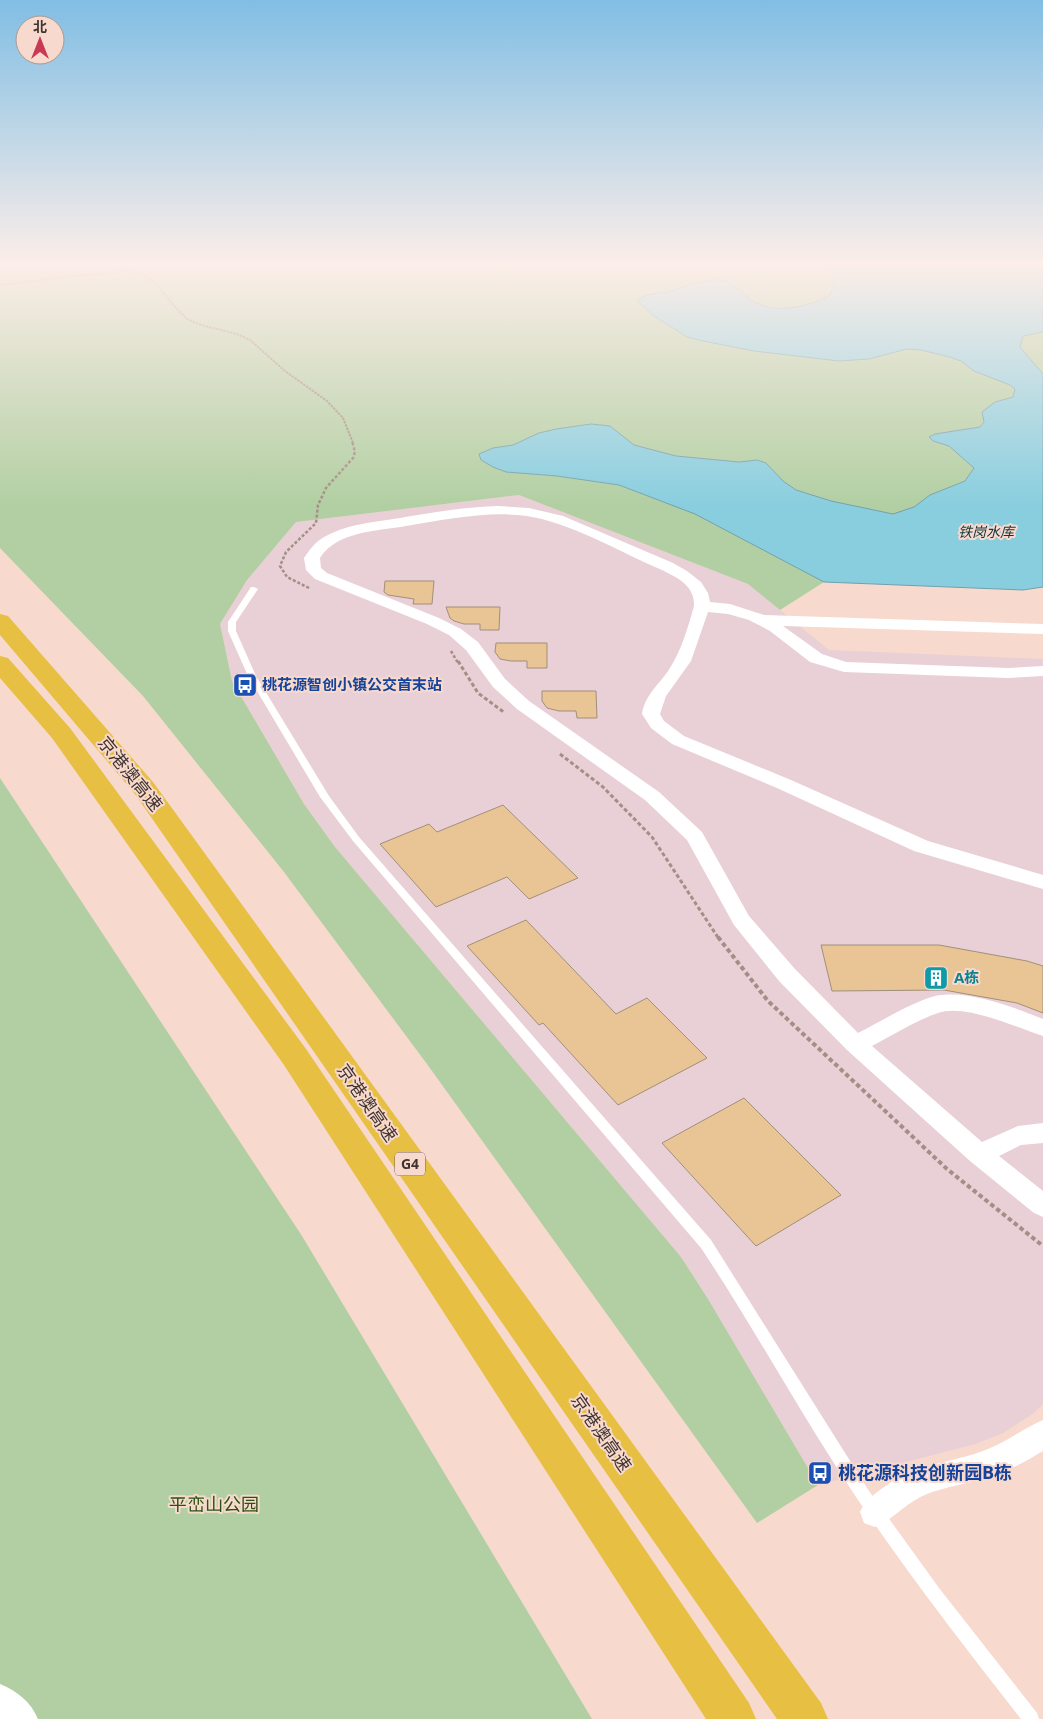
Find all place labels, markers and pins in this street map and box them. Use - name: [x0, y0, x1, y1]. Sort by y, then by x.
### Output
- bus stop icon: 桃花源智创小镇公交首末站: [232, 672, 258, 698]
- place label: 桃花源智创小镇公交首末站: [262, 674, 442, 694]
- building icon: A栋: [923, 965, 949, 991]
- place label: A栋: [954, 967, 979, 987]
- bus stop icon: 桃花源科技创新园B栋: [807, 1460, 833, 1486]
- place label: 桃花源科技创新园B栋: [838, 1460, 1012, 1484]

